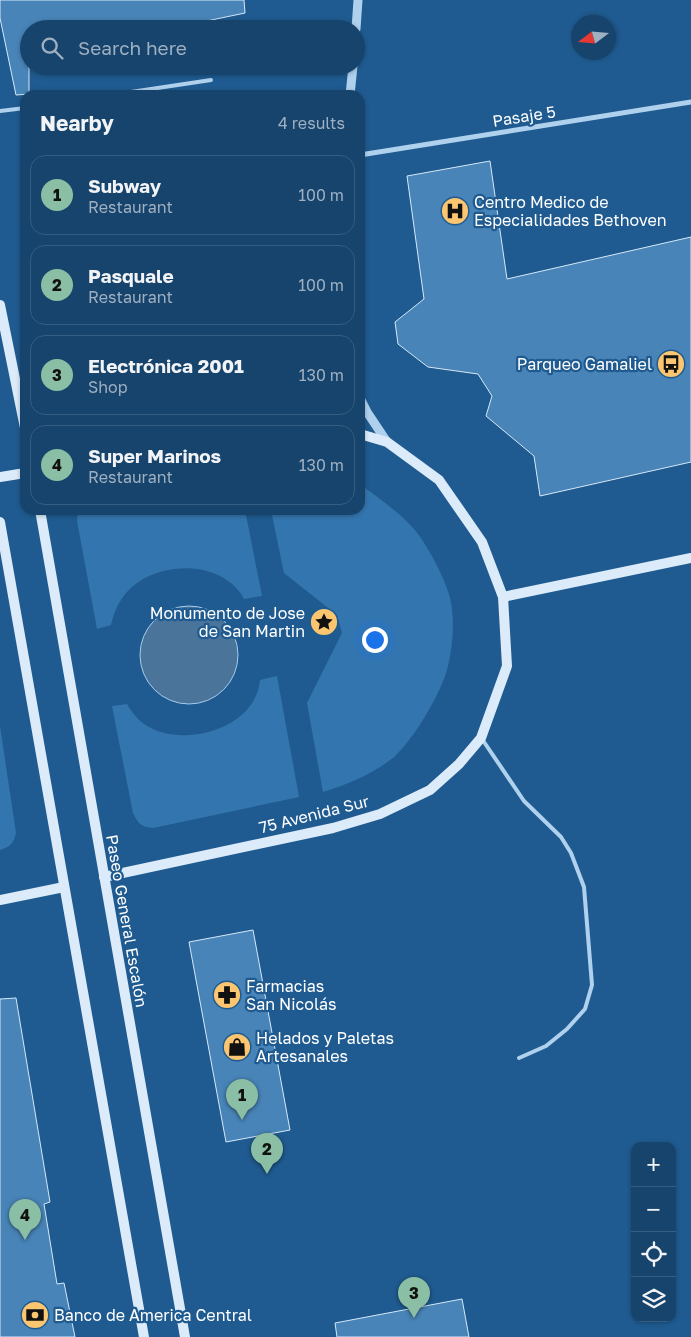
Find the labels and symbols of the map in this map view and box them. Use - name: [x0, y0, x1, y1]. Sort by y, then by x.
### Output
- north arrow: [571, 15, 616, 60]
- street label: Pasaje 5: [491, 101, 557, 131]
- place label: Centro Medico de Especialidades Bethoven: [474, 192, 667, 230]
- hospital icon: Centro Medico de Especialidades Bethoven: [440, 196, 470, 226]
- bus stop icon: Parqueo Gamaliel: [656, 349, 686, 379]
- place label: Parqueo Gamaliel: [517, 354, 652, 374]
- place label: Monumento de Jose de San Martin: [150, 603, 305, 641]
- place icon: Monumento de Jose de San Martin: [309, 607, 339, 637]
- your location: [362, 627, 388, 653]
- street label: 75 Avenida Sur: [257, 791, 371, 837]
- street label: Paseo General Escalón: [102, 833, 152, 1009]
- place label: Farmacias San Nicolás: [246, 976, 337, 1014]
- pharmacy icon: Farmacias San Nicolás: [212, 980, 242, 1010]
- place label: Helados y Paletas Artesanales: [256, 1028, 394, 1066]
- shop icon: Helados y Paletas Artesanales: [222, 1032, 252, 1062]
- pin: 1: [226, 1079, 258, 1120]
- pin: 2: [251, 1133, 283, 1174]
- pin: 4: [9, 1199, 41, 1240]
- pin: 3: [398, 1277, 430, 1318]
- bank icon: Banco de America Central: [20, 1300, 50, 1330]
- place label: Banco de America Central: [54, 1305, 252, 1325]

